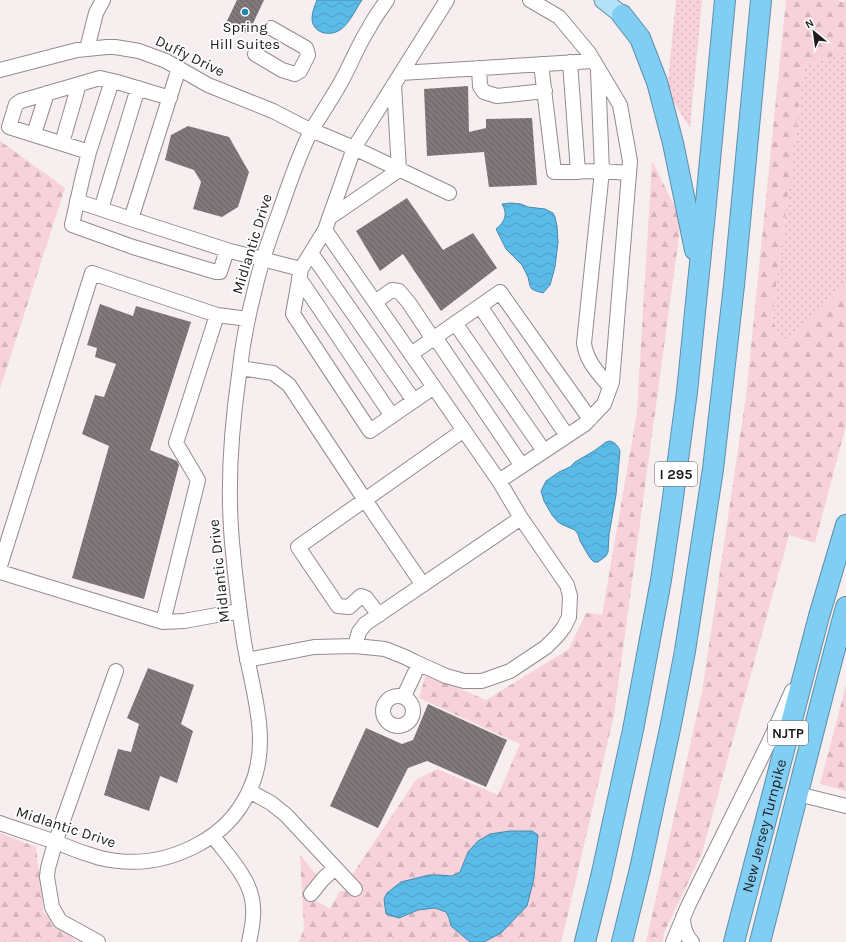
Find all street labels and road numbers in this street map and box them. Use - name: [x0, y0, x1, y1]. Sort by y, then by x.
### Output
- street label: Duffy Drive: [152, 32, 228, 80]
- street label: Midlantic Drive: [228, 192, 276, 296]
- road number: I 295: [655, 462, 697, 486]
- street label: Midlantic Drive: [205, 518, 233, 624]
- road number: NJTP: [768, 721, 808, 745]
- street label: New Jersey Turnpike: [738, 757, 790, 895]
- street label: Midlantic Drive: [14, 802, 118, 852]

